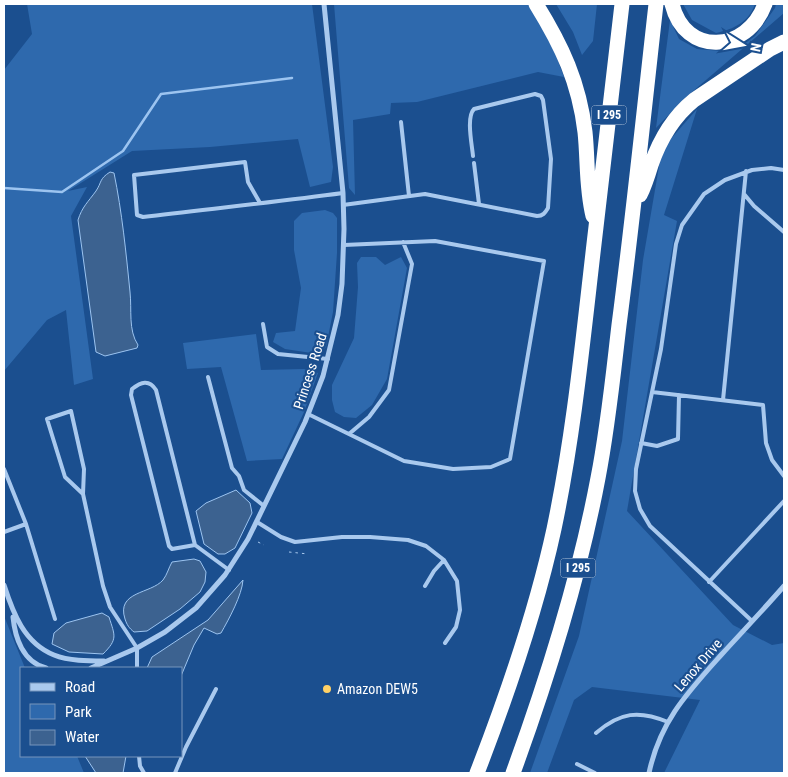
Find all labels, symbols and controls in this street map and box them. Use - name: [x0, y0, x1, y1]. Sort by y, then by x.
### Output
- north arrow: [718, 20, 768, 70]
- text: N: [747, 42, 764, 53]
- road number: I 295: [592, 106, 626, 124]
- street label: Princess Road: [290, 331, 330, 411]
- road number: I 295: [560, 558, 596, 578]
- street label: Lenox Drive: [671, 635, 725, 694]
- legend: [20, 667, 182, 757]
- text: Road: [65, 678, 95, 696]
- place label: Amazon DEW5: [337, 681, 418, 697]
- marker: Amazon DEW5: [321, 683, 333, 695]
- text: Park: [65, 703, 92, 721]
- text: Water: [65, 728, 100, 746]

